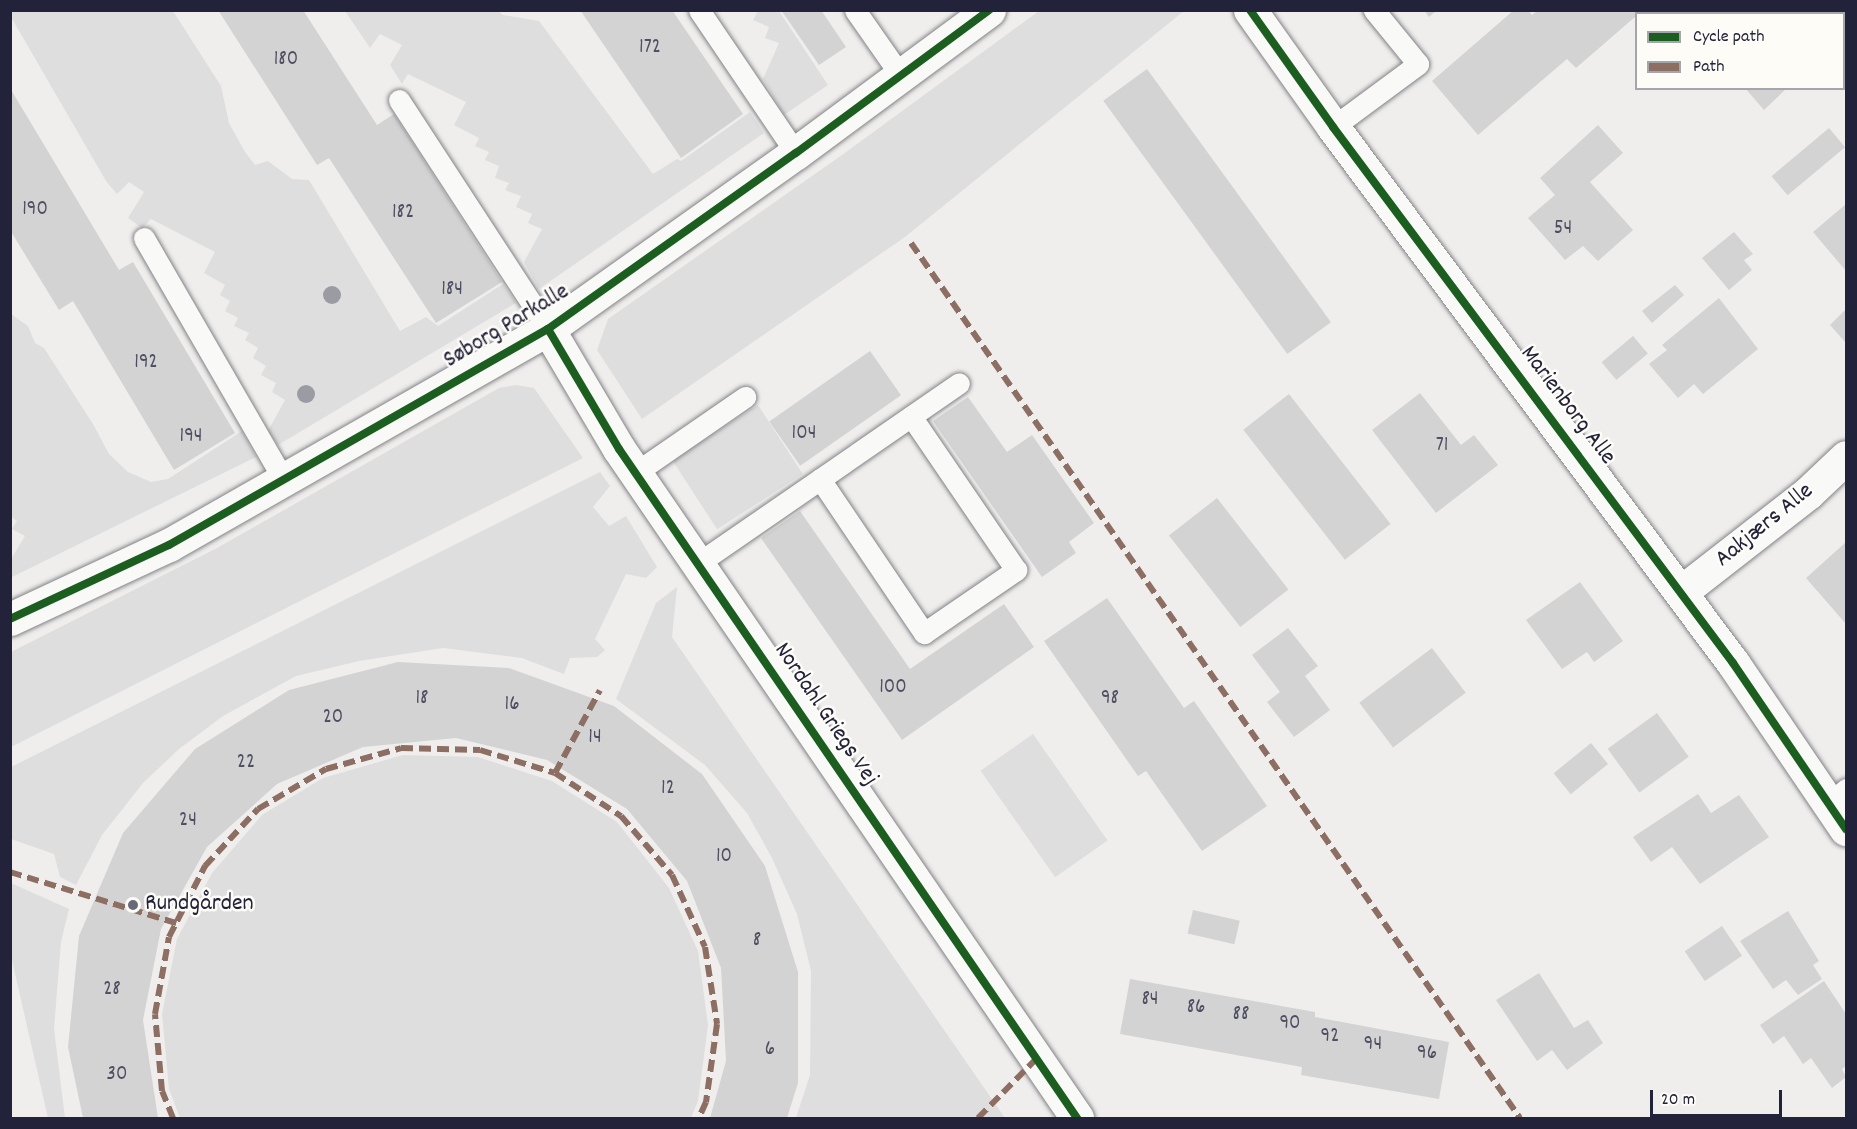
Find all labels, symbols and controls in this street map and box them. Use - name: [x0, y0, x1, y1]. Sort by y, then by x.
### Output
- legend: [1635, 12, 1845, 90]
- text: Cycle path: [1693, 25, 1764, 50]
- house number: 172: [639, 35, 661, 61]
- house number: 180: [274, 47, 298, 73]
- text: Path: [1693, 55, 1725, 80]
- house number: 190: [22, 197, 48, 223]
- house number: 182: [392, 200, 414, 226]
- house number: 54: [1554, 216, 1572, 242]
- house number: 184: [441, 277, 463, 303]
- street label: Søborg Parkalle: [439, 278, 575, 376]
- street label: Marienborg Alle: [1513, 341, 1621, 471]
- house number: 192: [134, 350, 158, 376]
- house number: 104: [792, 421, 816, 447]
- house number: 194: [180, 424, 202, 450]
- house number: 71: [1436, 433, 1448, 459]
- street label: Aakjærs Alle: [1710, 478, 1820, 574]
- street label: Nordahl Griegs Vej: [766, 638, 884, 792]
- house number: 100: [879, 675, 907, 701]
- house number: 18: [415, 686, 429, 712]
- house number: 98: [1101, 686, 1119, 712]
- house number: 16: [505, 692, 519, 718]
- house number: 20: [323, 705, 343, 731]
- house number: 14: [588, 725, 602, 751]
- house number: 22: [237, 750, 255, 776]
- house number: 12: [661, 776, 675, 802]
- house number: 24: [179, 808, 197, 834]
- house number: 10: [716, 844, 732, 870]
- place label: Rundgården: [145, 891, 254, 919]
- marker: Rundgården: [126, 898, 140, 912]
- house number: 8: [753, 928, 761, 954]
- house number: 28: [103, 977, 121, 1003]
- house number: 84: [1141, 987, 1159, 1013]
- house number: 86: [1187, 995, 1205, 1021]
- house number: 88: [1233, 1002, 1249, 1028]
- house number: 90: [1279, 1011, 1301, 1037]
- house number: 92: [1321, 1024, 1339, 1050]
- house number: 94: [1364, 1032, 1382, 1058]
- house number: 6: [765, 1037, 775, 1063]
- house number: 96: [1417, 1041, 1437, 1067]
- house number: 30: [107, 1062, 127, 1088]
- scale bar: [1653, 1078, 1785, 1116]
- text: 20 m: [1661, 1088, 1695, 1113]

